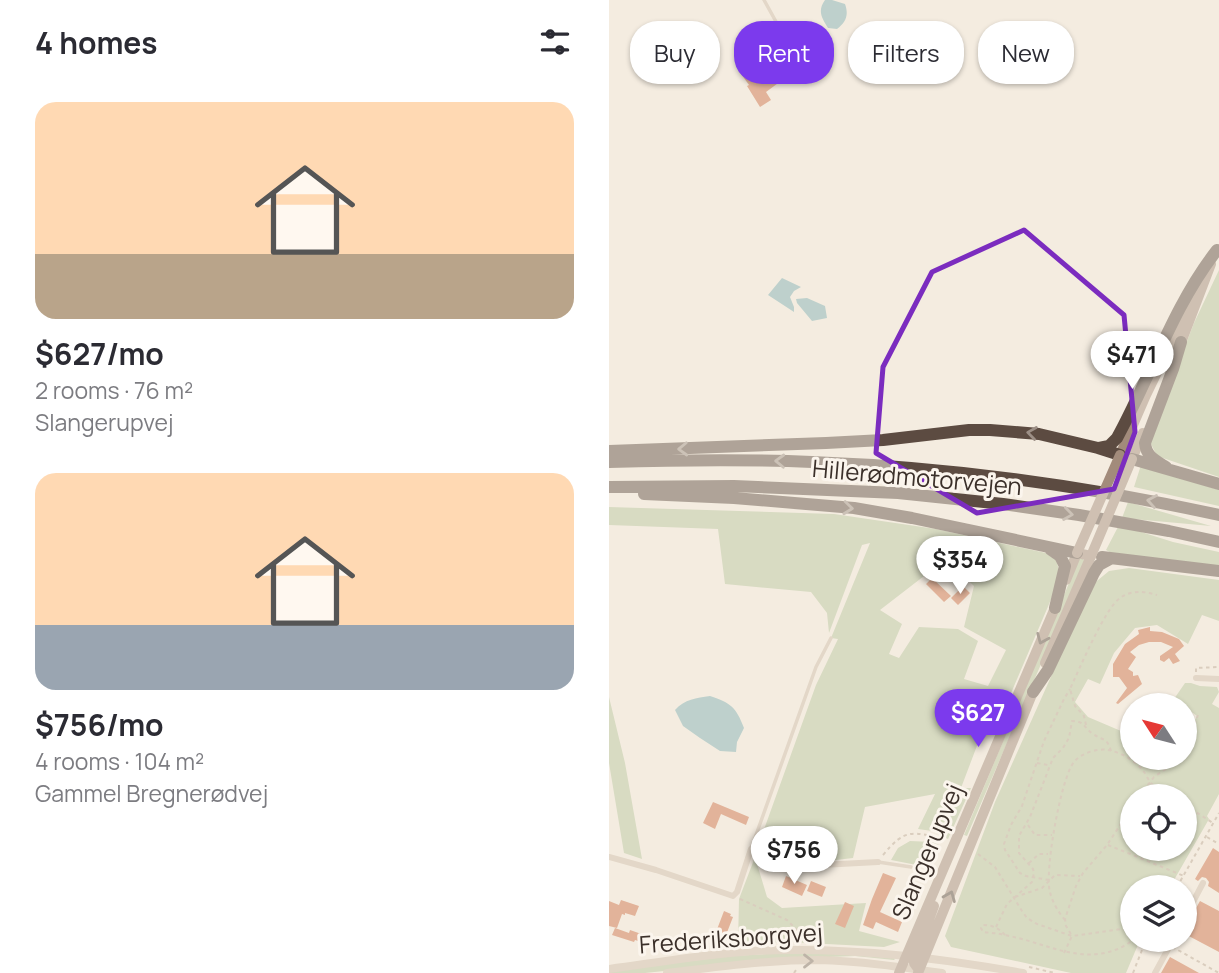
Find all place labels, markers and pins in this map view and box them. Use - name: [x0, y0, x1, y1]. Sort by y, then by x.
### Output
- pin: $471: [1091, 332, 1173, 391]
- pin: $354: [919, 536, 1001, 596]
- pin: $627: [937, 690, 1019, 749]
- pin: $756: [753, 826, 835, 886]

